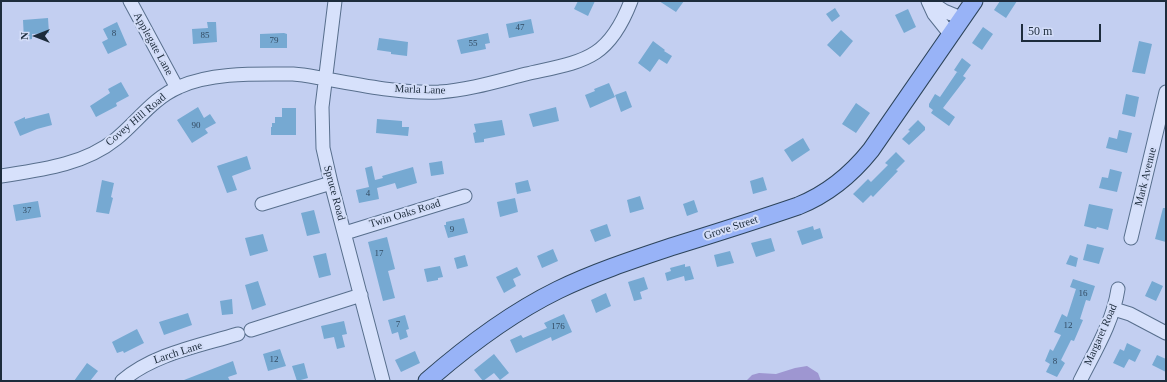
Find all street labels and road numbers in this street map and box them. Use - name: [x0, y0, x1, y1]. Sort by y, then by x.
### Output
- street label: Applegate Lane: [130, 10, 176, 78]
- street label: Marla Lane: [394, 83, 446, 97]
- street label: Covey Hill Road: [103, 91, 169, 149]
- street label: Mark Avenue: [1132, 146, 1160, 208]
- street label: Spruce Road: [320, 164, 348, 222]
- street label: Twin Oaks Road: [368, 197, 442, 231]
- street label: Grove Street: [702, 213, 760, 243]
- street label: Margaret Road: [1082, 302, 1120, 368]
- street label: Larch Lane: [152, 339, 204, 367]

